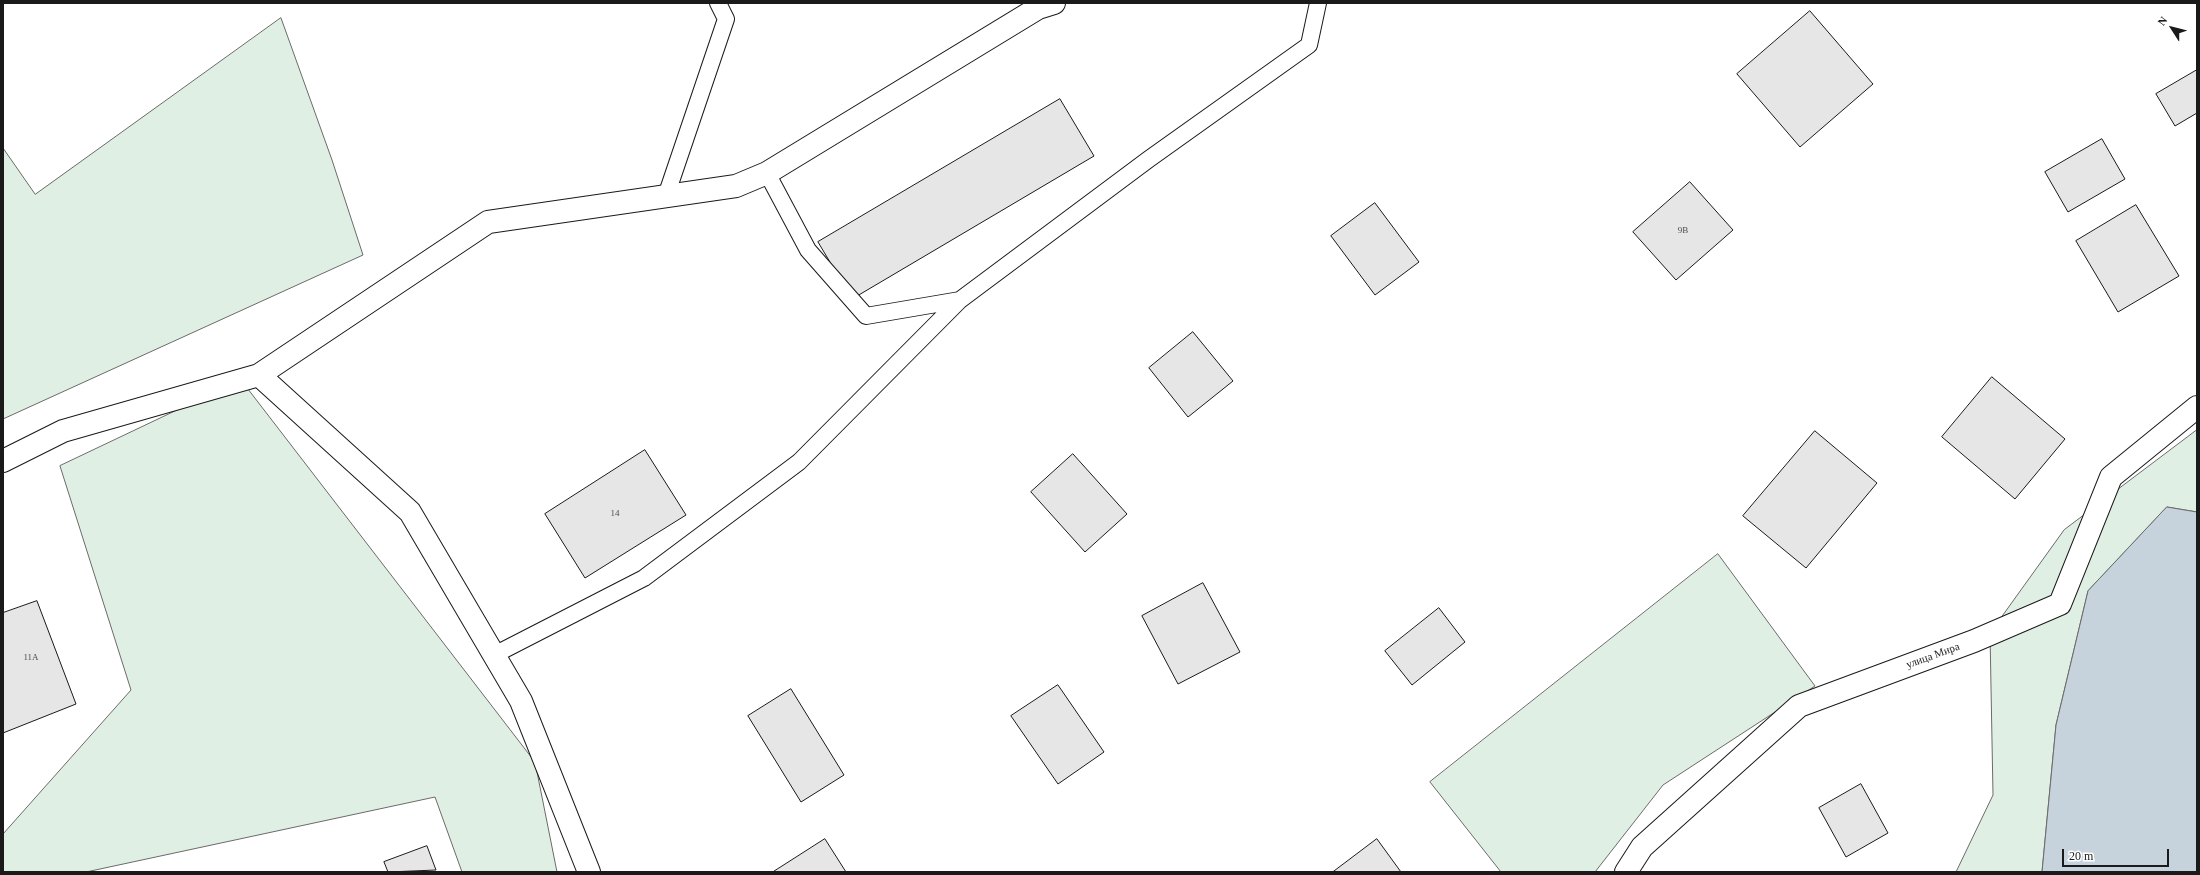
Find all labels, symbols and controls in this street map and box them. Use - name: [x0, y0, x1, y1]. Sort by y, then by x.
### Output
- north arrow: [2152, 8, 2192, 48]
- text: N: [2155, 14, 2169, 28]
- house number: 9В: [1678, 226, 1688, 236]
- house number: 14: [610, 509, 620, 519]
- street label: улица Мира: [1904, 640, 1962, 672]
- house number: 11А: [23, 653, 39, 663]
- scale bar: [2064, 841, 2171, 867]
- text: 20 m: [2069, 849, 2093, 863]

